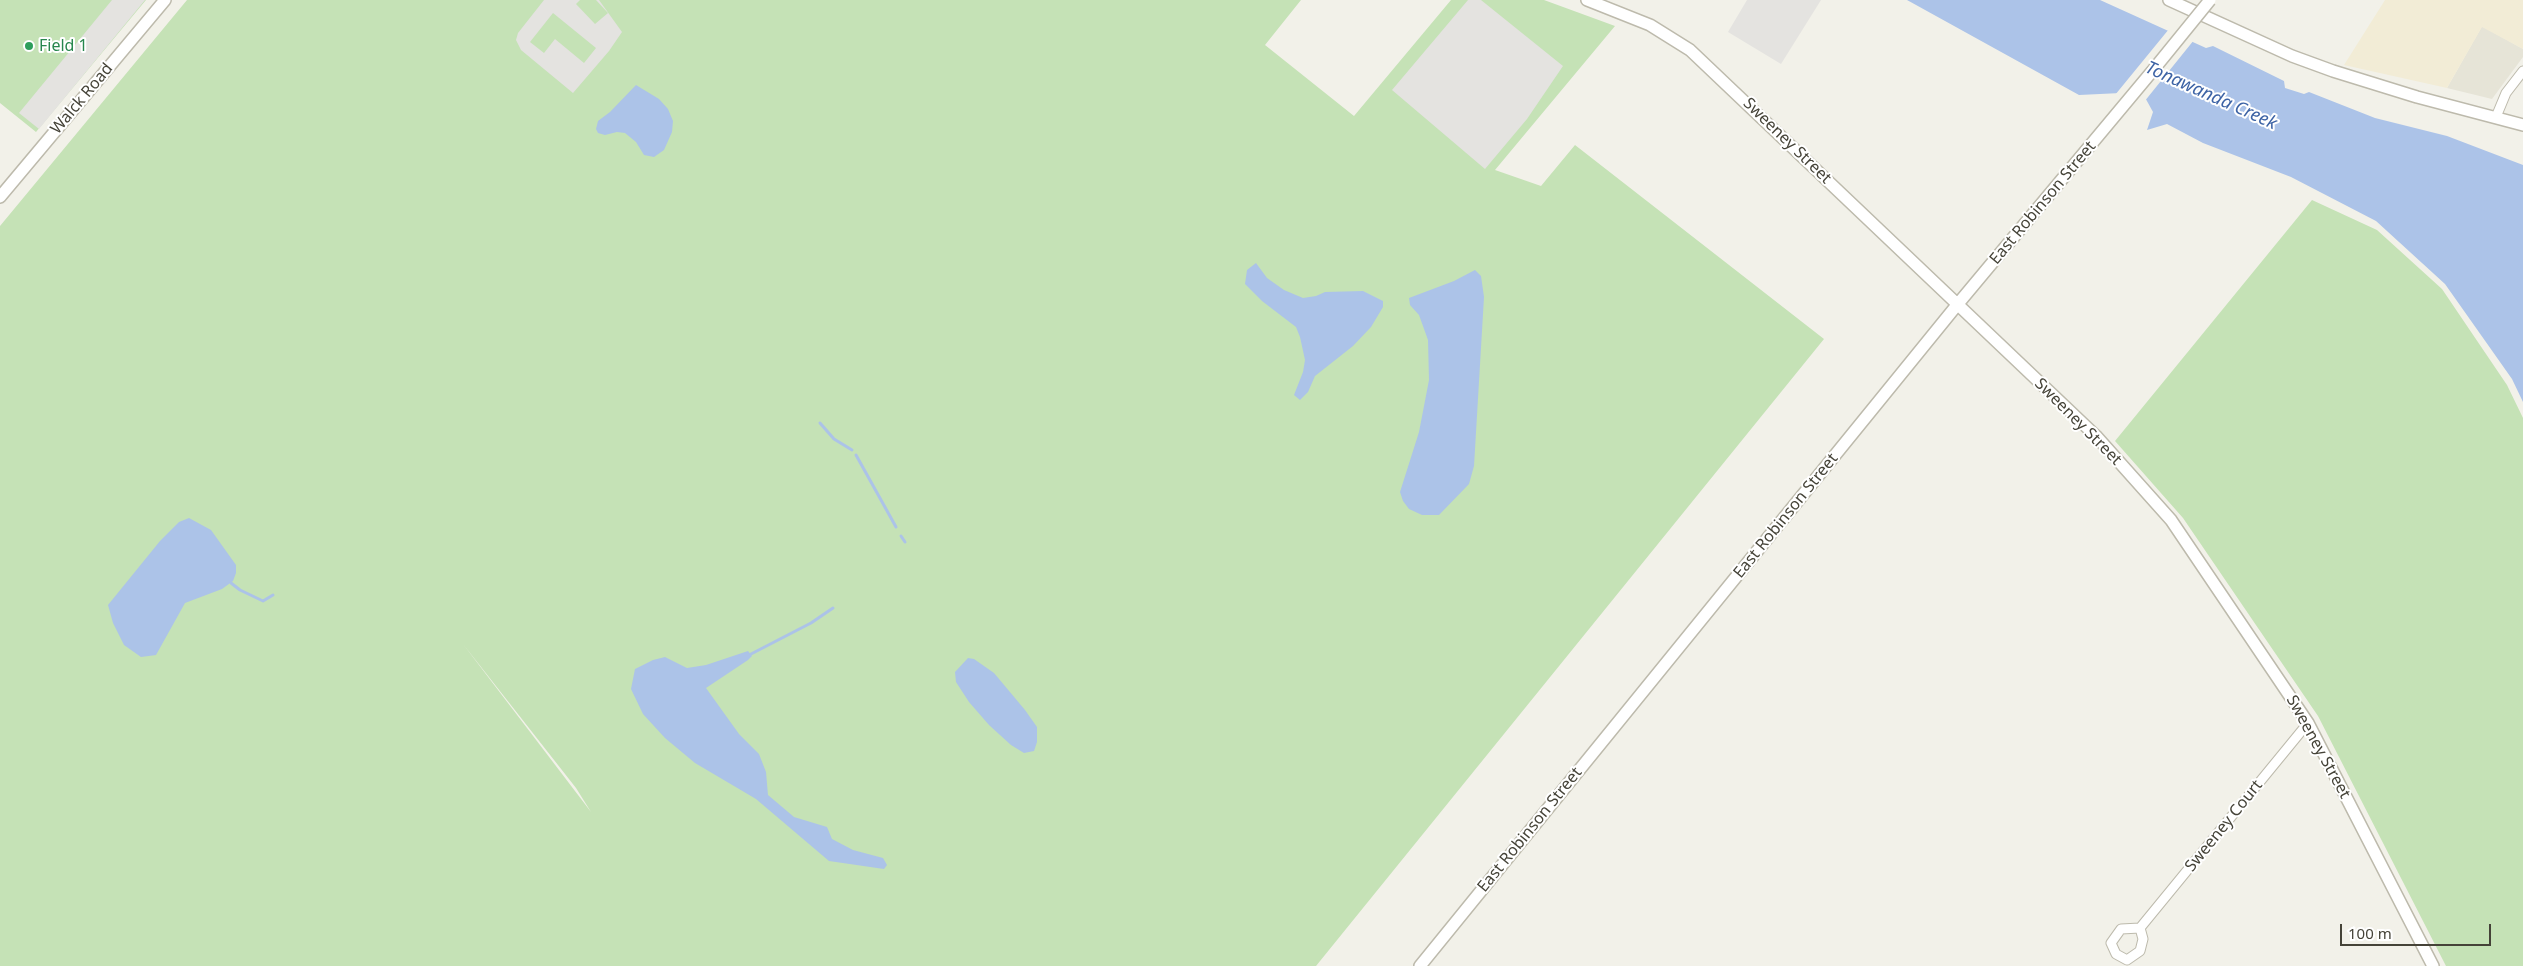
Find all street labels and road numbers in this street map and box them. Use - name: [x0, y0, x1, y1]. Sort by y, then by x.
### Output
- street label: Walck Road: [47, 60, 117, 138]
- street label: Sweeney Street: [1739, 94, 1835, 188]
- street label: East Robinson Street: [1986, 137, 2100, 269]
- street label: Sweeney Street: [2031, 375, 2125, 469]
- street label: East Robinson Street: [1730, 450, 1842, 582]
- street label: Sweeney Street: [2282, 692, 2354, 802]
- street label: East Robinson Street: [1474, 764, 1586, 896]
- street label: Sweeney Court: [2181, 776, 2267, 876]

